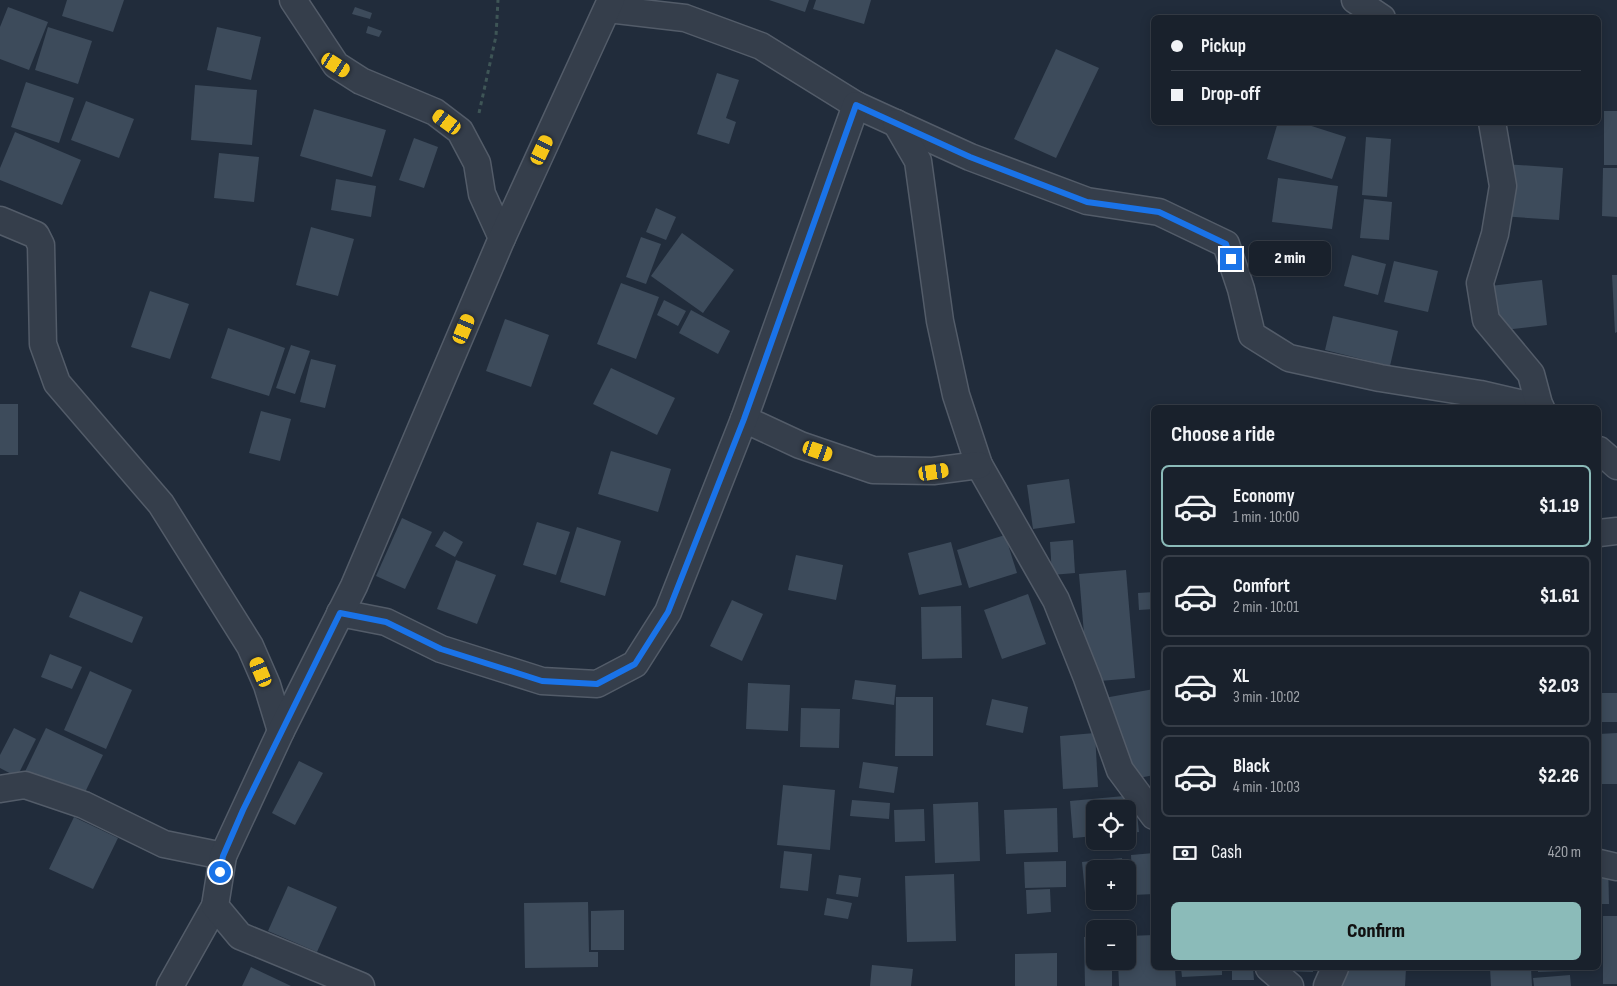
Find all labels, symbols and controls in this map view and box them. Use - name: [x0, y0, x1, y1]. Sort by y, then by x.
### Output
- text: Pickup: [1201, 35, 1246, 58]
- car: [319, 51, 352, 79]
- text: Drop-off: [1201, 83, 1261, 106]
- car: [430, 107, 463, 137]
- car: [528, 133, 555, 167]
- callout: 2 min: [1248, 242, 1331, 276]
- route end: [1220, 248, 1242, 270]
- text: 2 min: [1274, 249, 1306, 268]
- car: [451, 312, 476, 346]
- text: Choose a ride: [1171, 421, 1275, 448]
- car: [801, 439, 834, 463]
- car: [918, 462, 949, 482]
- icon: car: [1173, 484, 1218, 529]
- text: Economy: [1233, 485, 1295, 508]
- text: $1.19: [1539, 495, 1579, 518]
- text: 1 min · 10:00: [1233, 508, 1299, 527]
- icon: car: [1173, 574, 1218, 619]
- text: Comfort: [1233, 575, 1290, 598]
- text: $1.61: [1540, 585, 1579, 608]
- text: 2 min · 10:01: [1233, 598, 1299, 617]
- car: [248, 655, 273, 689]
- icon: car: [1173, 664, 1218, 709]
- text: XL: [1233, 665, 1249, 688]
- text: $2.03: [1538, 675, 1579, 698]
- text: 3 min · 10:02: [1233, 688, 1300, 707]
- icon: car: [1173, 754, 1218, 799]
- text: Black: [1233, 755, 1270, 778]
- text: $2.26: [1538, 765, 1579, 788]
- text: 4 min · 10:03: [1233, 778, 1300, 797]
- map controls: [1086, 800, 1136, 970]
- button: locate: [1086, 800, 1136, 850]
- icon: cash: [1171, 839, 1199, 867]
- text: Cash: [1211, 841, 1242, 864]
- text: 420 m: [1548, 843, 1581, 862]
- button: +: [1086, 860, 1136, 910]
- route start: [209, 861, 231, 883]
- button: Confirm: [1171, 902, 1581, 960]
- button: −: [1086, 920, 1136, 970]

